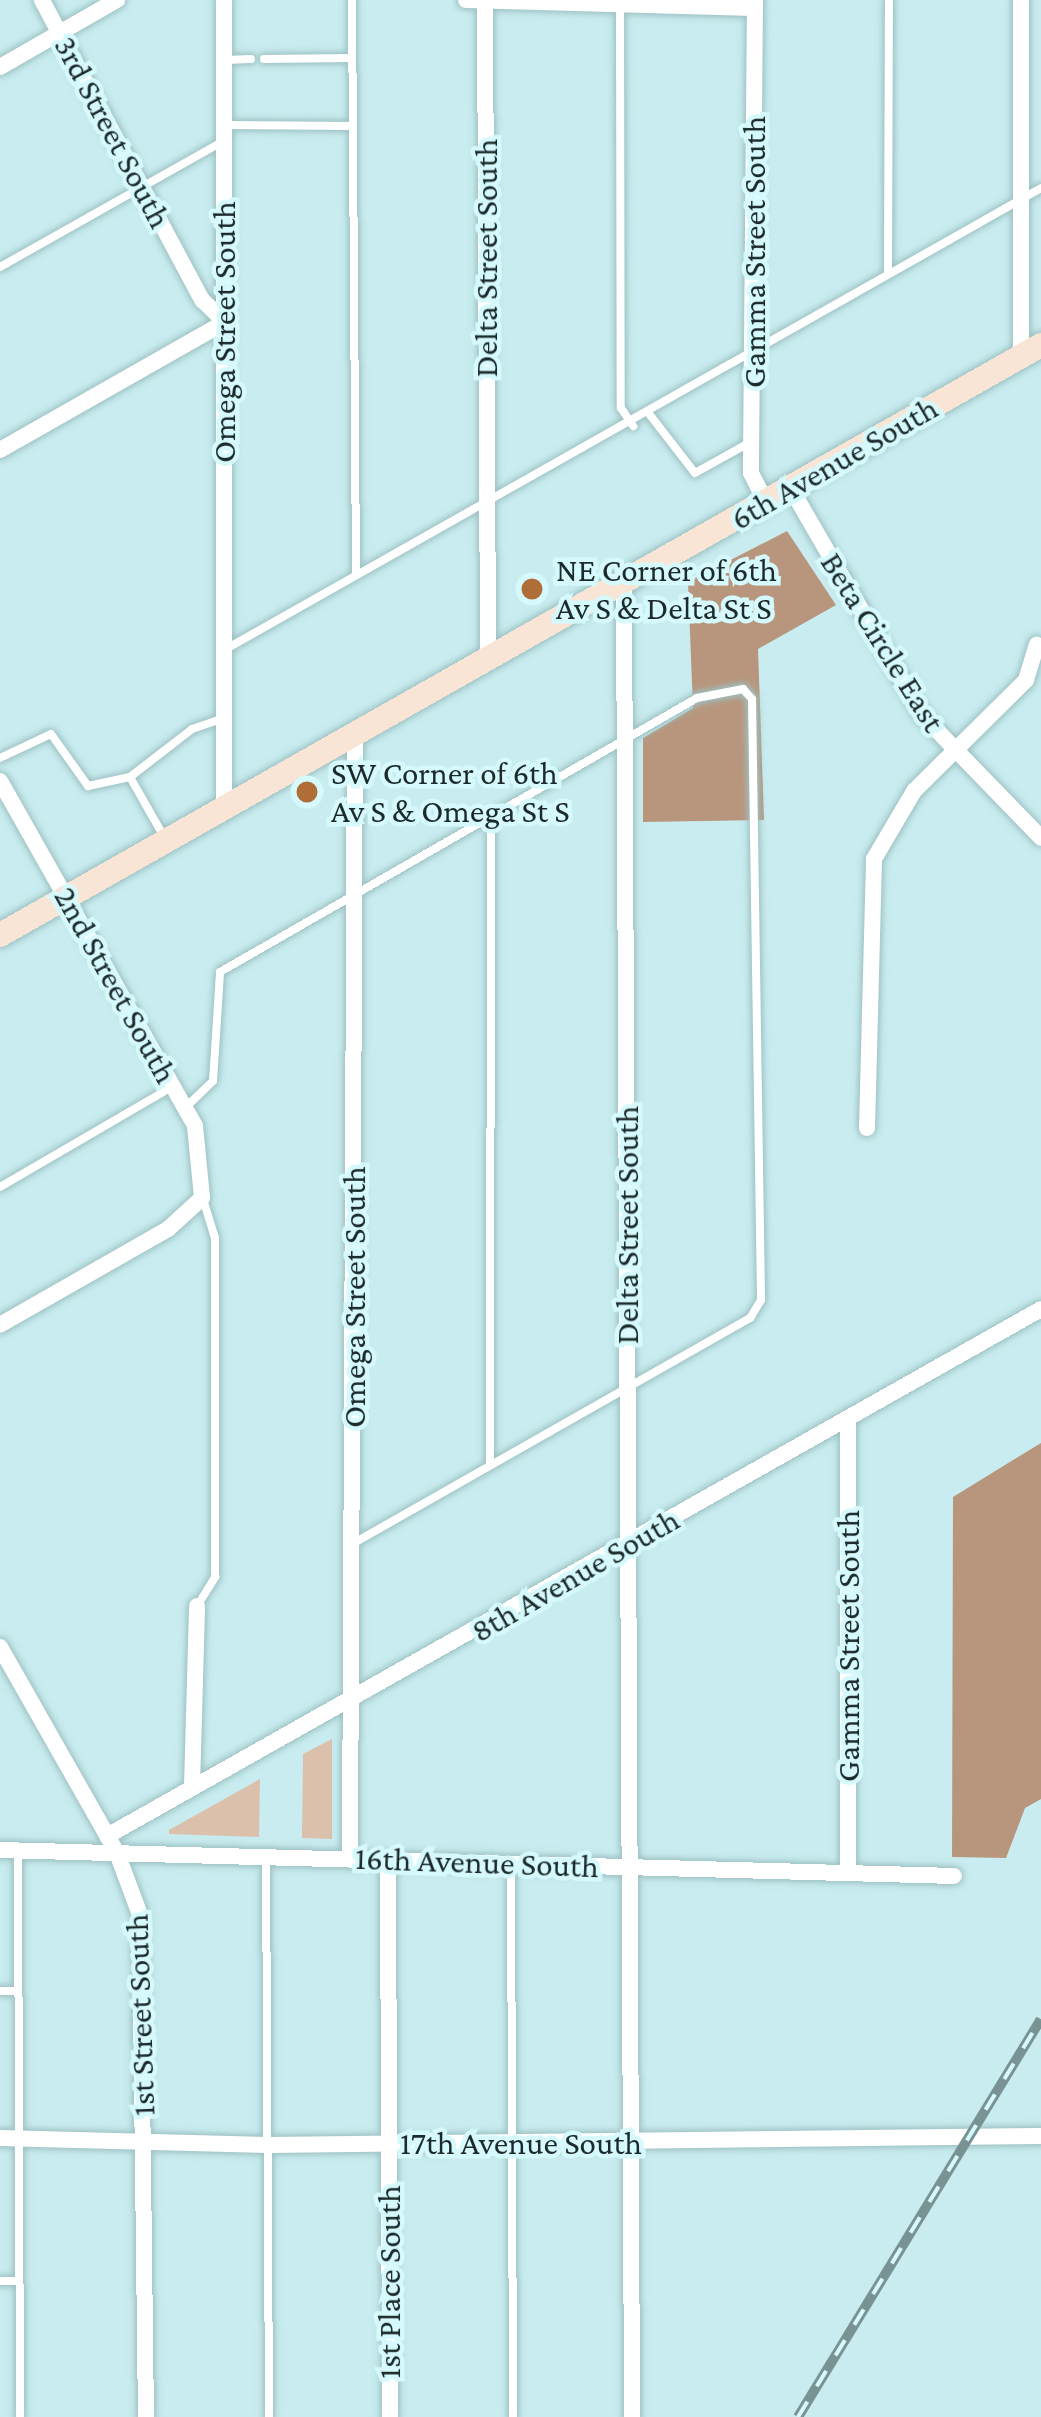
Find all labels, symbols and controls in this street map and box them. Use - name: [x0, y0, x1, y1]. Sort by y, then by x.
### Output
- street label: 3rd Street South: [46, 29, 180, 235]
- street label: Gamma Street South: [734, 116, 774, 388]
- street label: Delta Street South: [466, 139, 506, 377]
- street label: Omega Street South: [204, 201, 244, 463]
- street label: 6th Avenue South: [723, 388, 945, 538]
- street label: Beta Circle East: [812, 545, 954, 739]
- place label: NE Corner of 6th Av S & Delta St S: [556, 550, 777, 628]
- marker: NE Corner of 6th Av S & Delta St S: [519, 576, 545, 602]
- place label: SW Corner of 6th Av S & Omega St S: [331, 753, 570, 831]
- marker: SW Corner of 6th Av S & Omega St S: [294, 779, 320, 805]
- street label: 2nd Street South: [46, 880, 186, 1090]
- street label: Delta Street South: [607, 1106, 647, 1344]
- street label: Omega Street South: [334, 1166, 374, 1428]
- street label: 8th Avenue South: [464, 1499, 686, 1651]
- street label: Gamma Street South: [828, 1510, 868, 1782]
- street label: 16th Avenue South: [355, 1838, 599, 1886]
- street label: 1st Street South: [117, 1913, 163, 2117]
- street label: 17th Avenue South: [400, 2123, 642, 2163]
- street label: 1st Place South: [369, 2185, 409, 2379]

